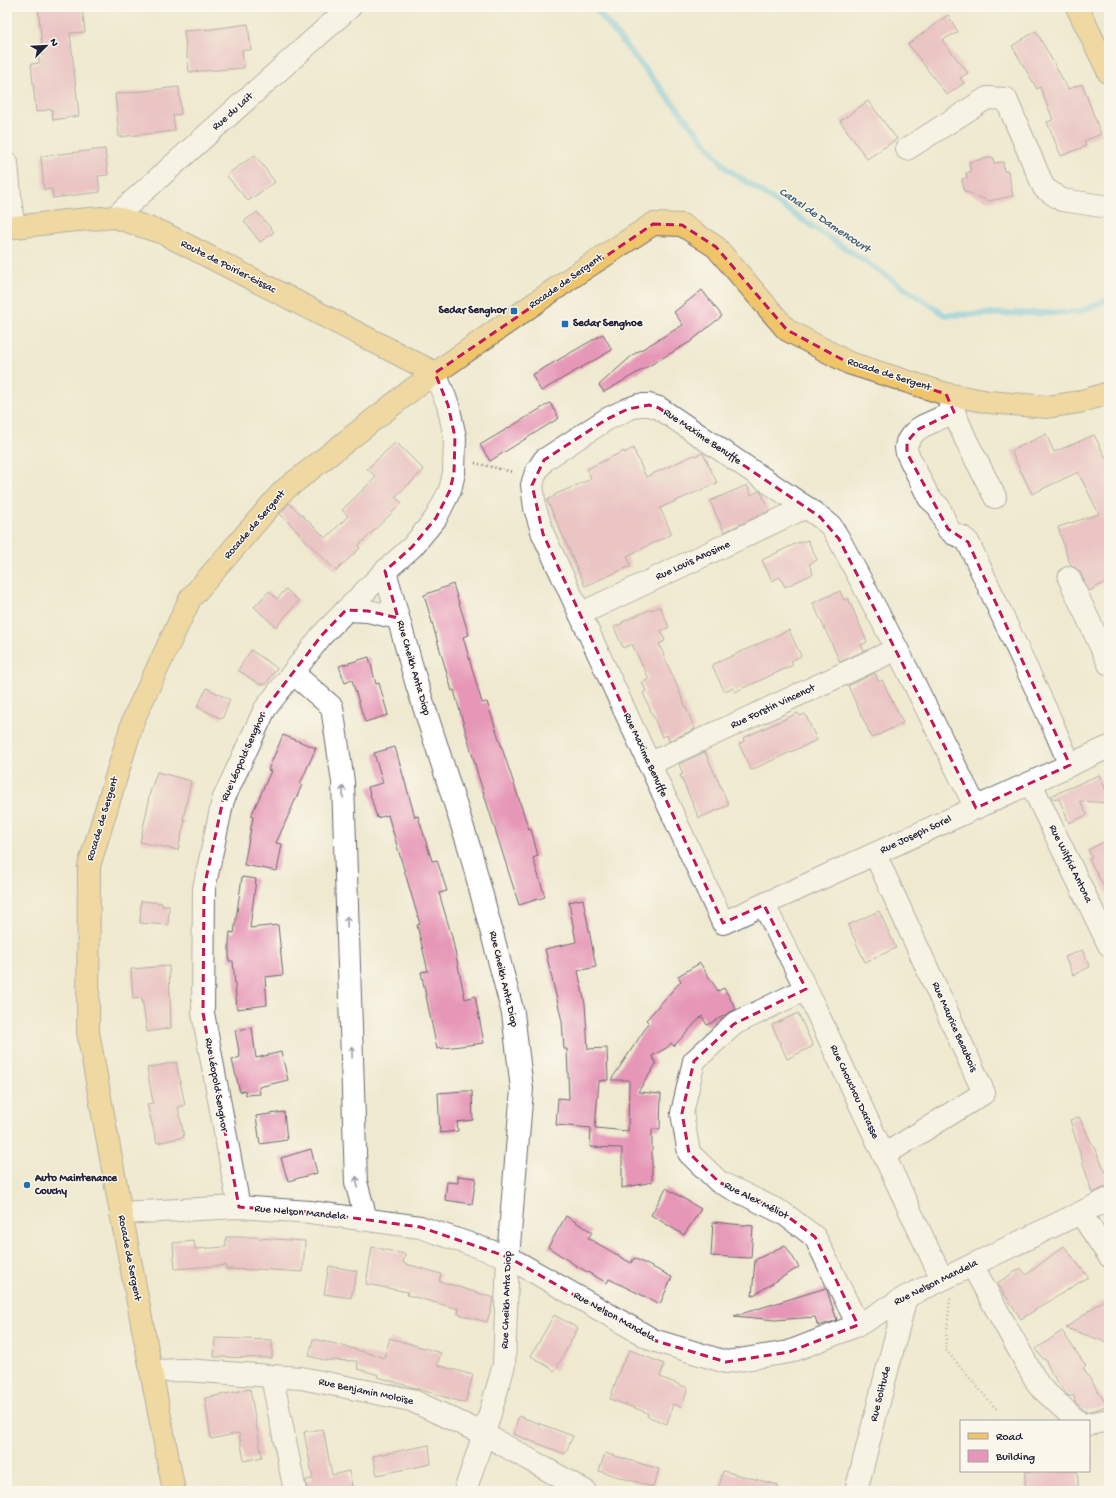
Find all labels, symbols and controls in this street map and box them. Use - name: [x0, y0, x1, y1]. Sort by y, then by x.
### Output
- north arrow: [26, 26, 66, 66]
- text: N: [46, 37, 60, 48]
- street label: Rue du Lait: [210, 90, 257, 133]
- water label: Canal de Damencourt: [776, 185, 874, 258]
- street label: Route de Poirier-Gissac: [179, 238, 279, 297]
- street label: Rocade de Sergent: [527, 251, 606, 312]
- place label: Sedar Senghor: [438, 305, 507, 318]
- marker: Sedar Senghor: [509, 306, 519, 316]
- place label: Sedar Senghoe: [573, 318, 644, 331]
- marker: Sedar Senghoe: [560, 319, 570, 329]
- street label: Rocade de Sergent: [846, 356, 934, 395]
- street label: Rue Maxime Benuffe: [661, 406, 744, 468]
- street label: Rocade de Sergent: [222, 487, 289, 562]
- street label: Rue Louis Anosime: [654, 538, 732, 583]
- street label: Rue Cheikh Anta Diop: [394, 619, 432, 717]
- street label: Rue Forstin Vincenot: [729, 682, 818, 732]
- street label: Rue Léopold Senghor: [219, 710, 269, 803]
- street label: Rue Maxime Benuffe: [620, 711, 671, 799]
- street label: Rocade de Sergent: [85, 774, 122, 862]
- one-way arrow: [339, 786, 347, 799]
- street label: Rue Joseph Sorel: [878, 813, 954, 857]
- street label: Rue Wilfrid Antona: [1046, 823, 1095, 906]
- one-way arrow: [344, 916, 351, 929]
- street label: Rue Cheikh Anta Diop: [486, 930, 520, 1029]
- street label: Rue Maurice Beaubois: [929, 980, 980, 1075]
- street label: Rue Léopold Senghor: [202, 1037, 230, 1134]
- street label: Rue Chouchou Darasse: [827, 1043, 881, 1141]
- one-way arrow: [348, 1046, 355, 1059]
- place label: Auto Maintenance Couchy: [34, 1172, 118, 1198]
- one-way arrow: [353, 1175, 360, 1188]
- marker: Auto Maintenance Couchy: [22, 1180, 32, 1190]
- street label: Rue Alex Méliot: [722, 1180, 791, 1223]
- street label: Rue Nelson Mandela: [254, 1203, 347, 1223]
- street label: Rocade de Sergent: [115, 1214, 143, 1303]
- street label: Rue Cheikh Anta Diop: [499, 1250, 515, 1349]
- street label: Rue Nelson Mandela: [892, 1257, 981, 1308]
- street label: Rue Nelson Mandela: [571, 1290, 658, 1345]
- street label: Rue Solitude: [868, 1365, 894, 1423]
- street label: Rue Benjamin Moloïse: [317, 1376, 415, 1408]
- legend: [960, 1420, 1090, 1472]
- text: Road: [996, 1431, 1023, 1445]
- text: Building: [995, 1451, 1035, 1465]

